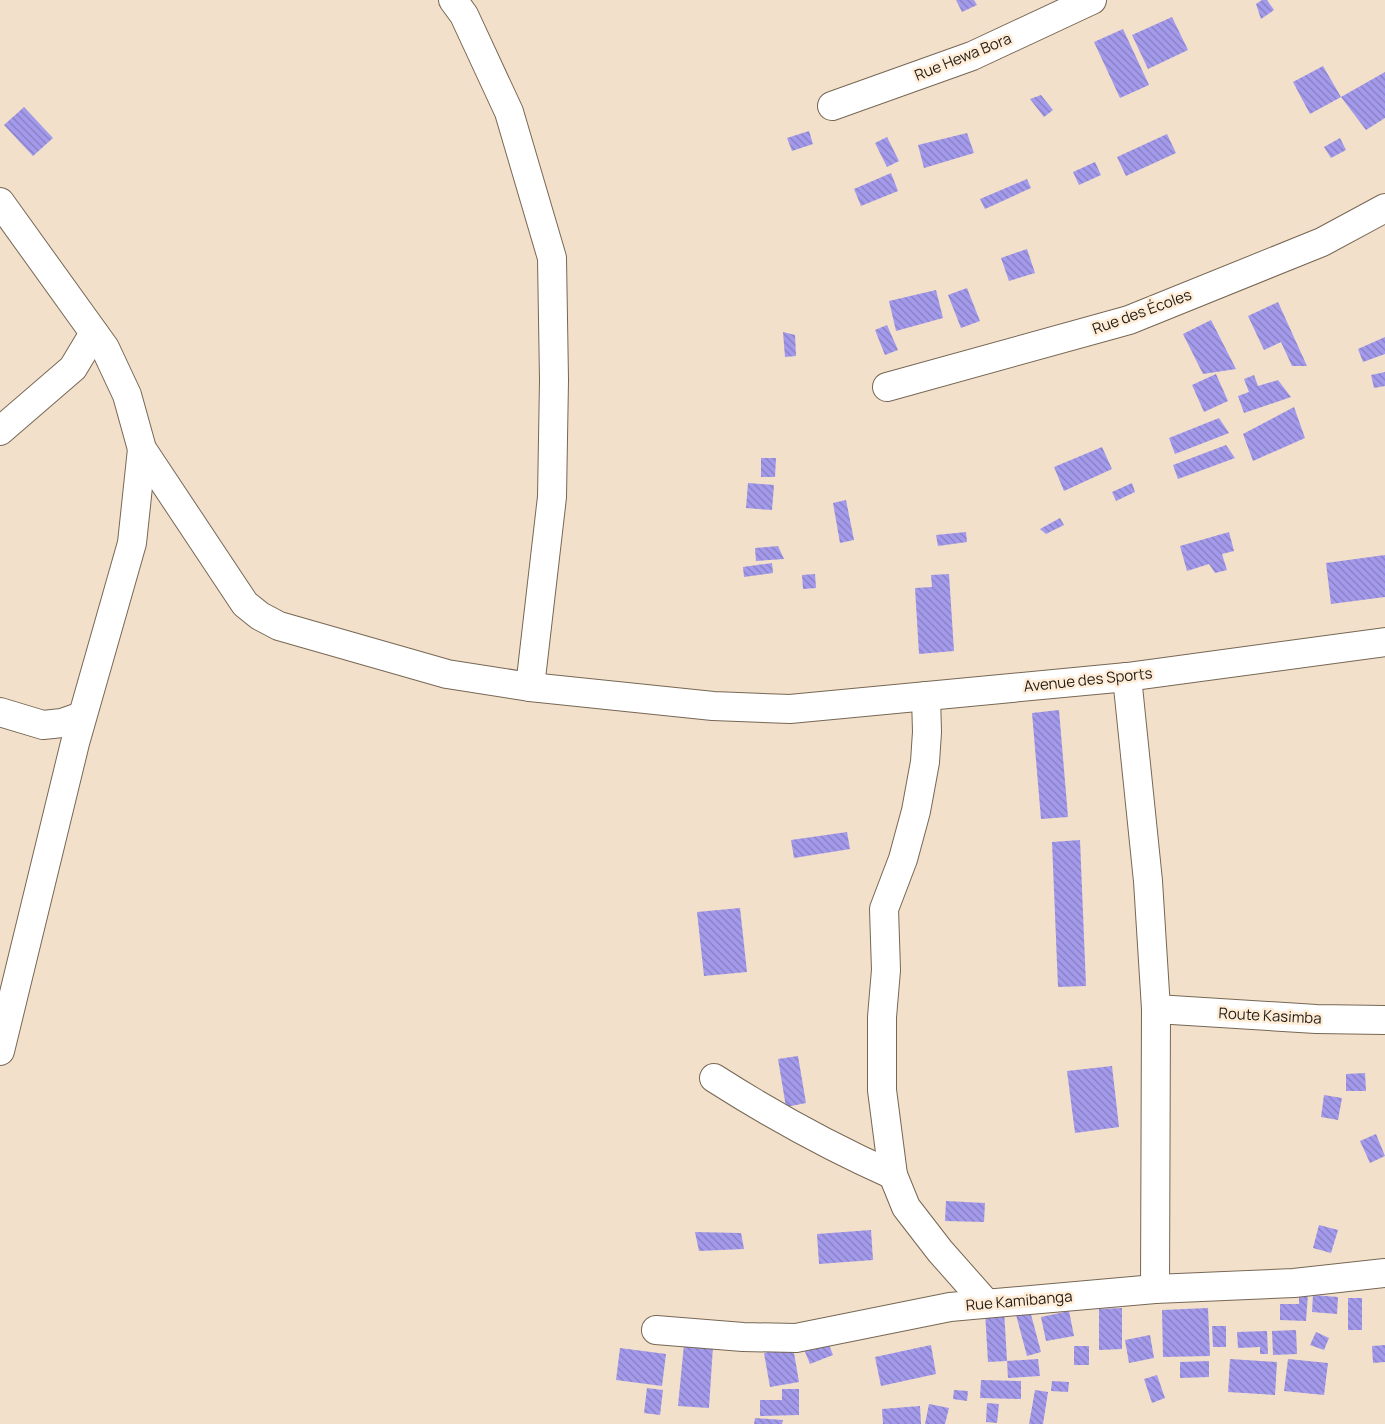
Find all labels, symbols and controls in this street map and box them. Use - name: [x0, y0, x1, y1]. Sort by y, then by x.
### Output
- street label: Rue Hewa Bora: [911, 28, 1014, 86]
- street label: Rue des Écoles: [1089, 284, 1195, 339]
- street label: Avenue des Sports: [1023, 662, 1153, 697]
- street label: Route Kasimba: [1218, 1002, 1322, 1029]
- street label: Rue Kamibanga: [965, 1285, 1073, 1316]

